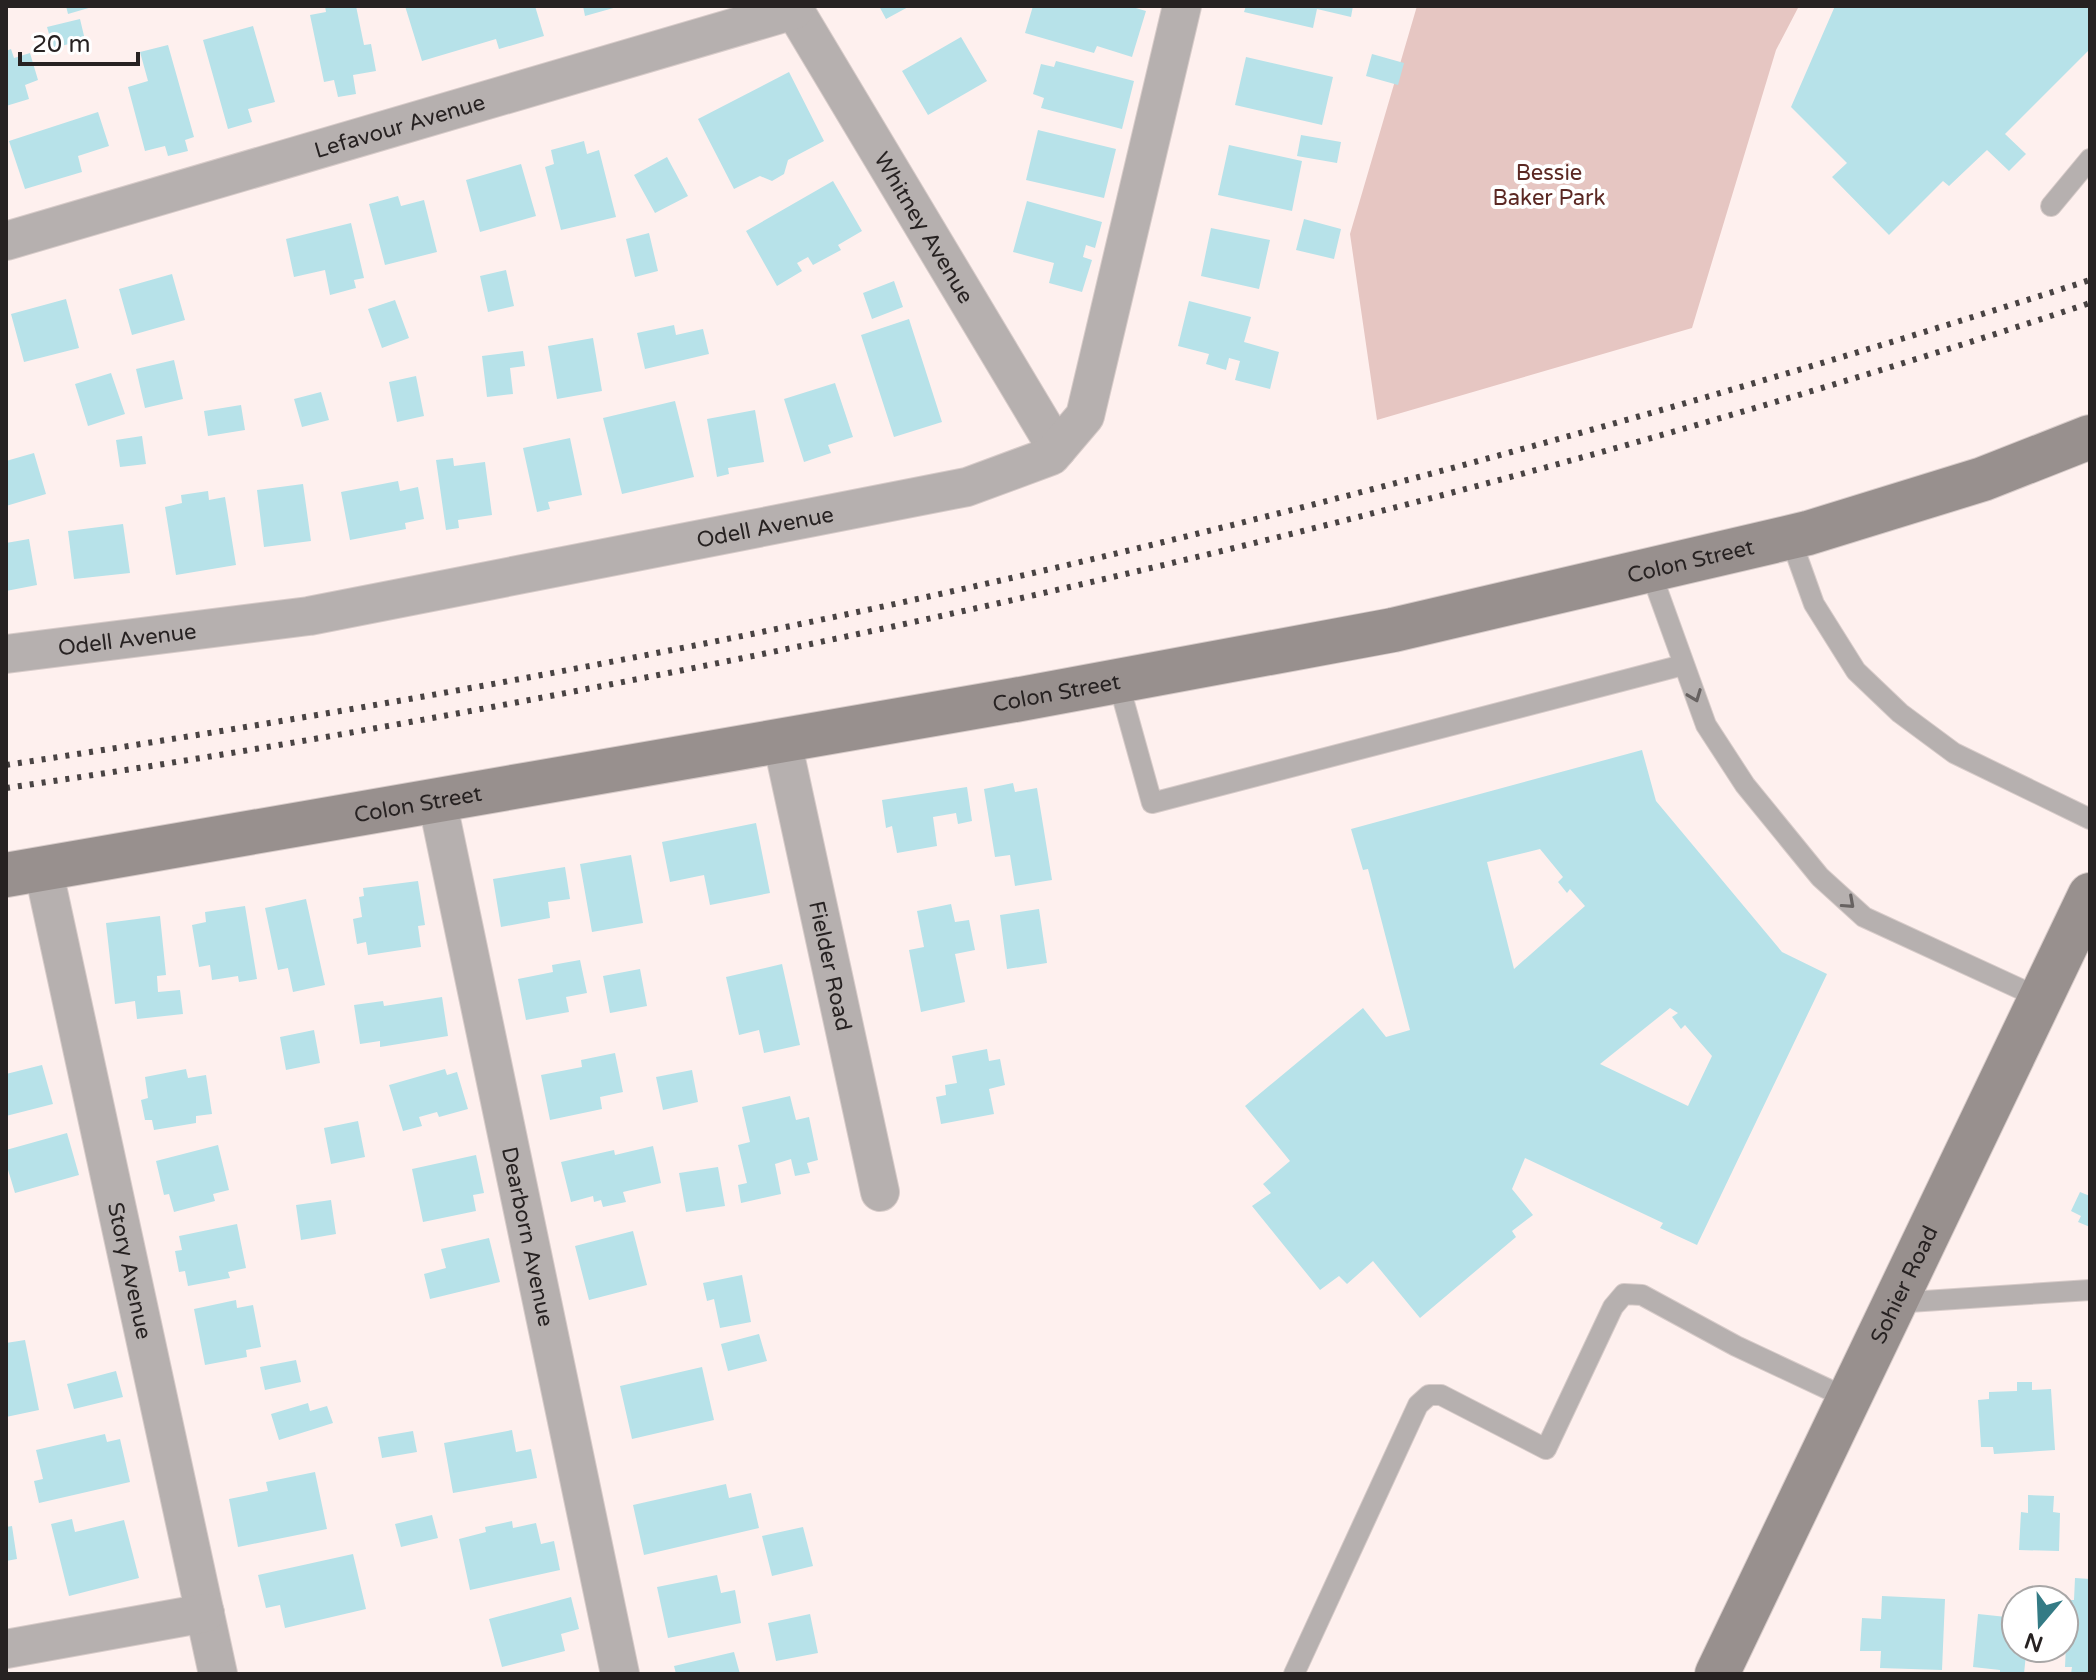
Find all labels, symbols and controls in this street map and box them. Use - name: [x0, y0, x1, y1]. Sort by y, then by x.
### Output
- scale bar: [20, 16, 138, 66]
- text: 20 m: [32, 30, 90, 59]
- street label: Lefavour Avenue: [311, 89, 488, 164]
- street label: Whitney Avenue: [868, 148, 979, 308]
- park label: Bessie Baker Park: [1493, 160, 1606, 211]
- street label: Odell Avenue: [694, 501, 836, 554]
- street label: Colon Street: [1625, 534, 1757, 589]
- street label: Odell Avenue: [56, 618, 198, 661]
- street label: Colon Street: [991, 669, 1122, 718]
- one-way arrow: [1685, 688, 1702, 702]
- street label: Colon Street: [352, 781, 484, 828]
- one-way arrow: [1839, 893, 1854, 908]
- street label: Fielder Road: [803, 899, 857, 1033]
- street label: Dearborn Avenue: [496, 1145, 559, 1329]
- street label: Story Avenue: [102, 1200, 157, 1342]
- street label: Sohier Road: [1865, 1222, 1944, 1348]
- north arrow: [2000, 1584, 2080, 1664]
- text: N: [2021, 1627, 2046, 1657]

